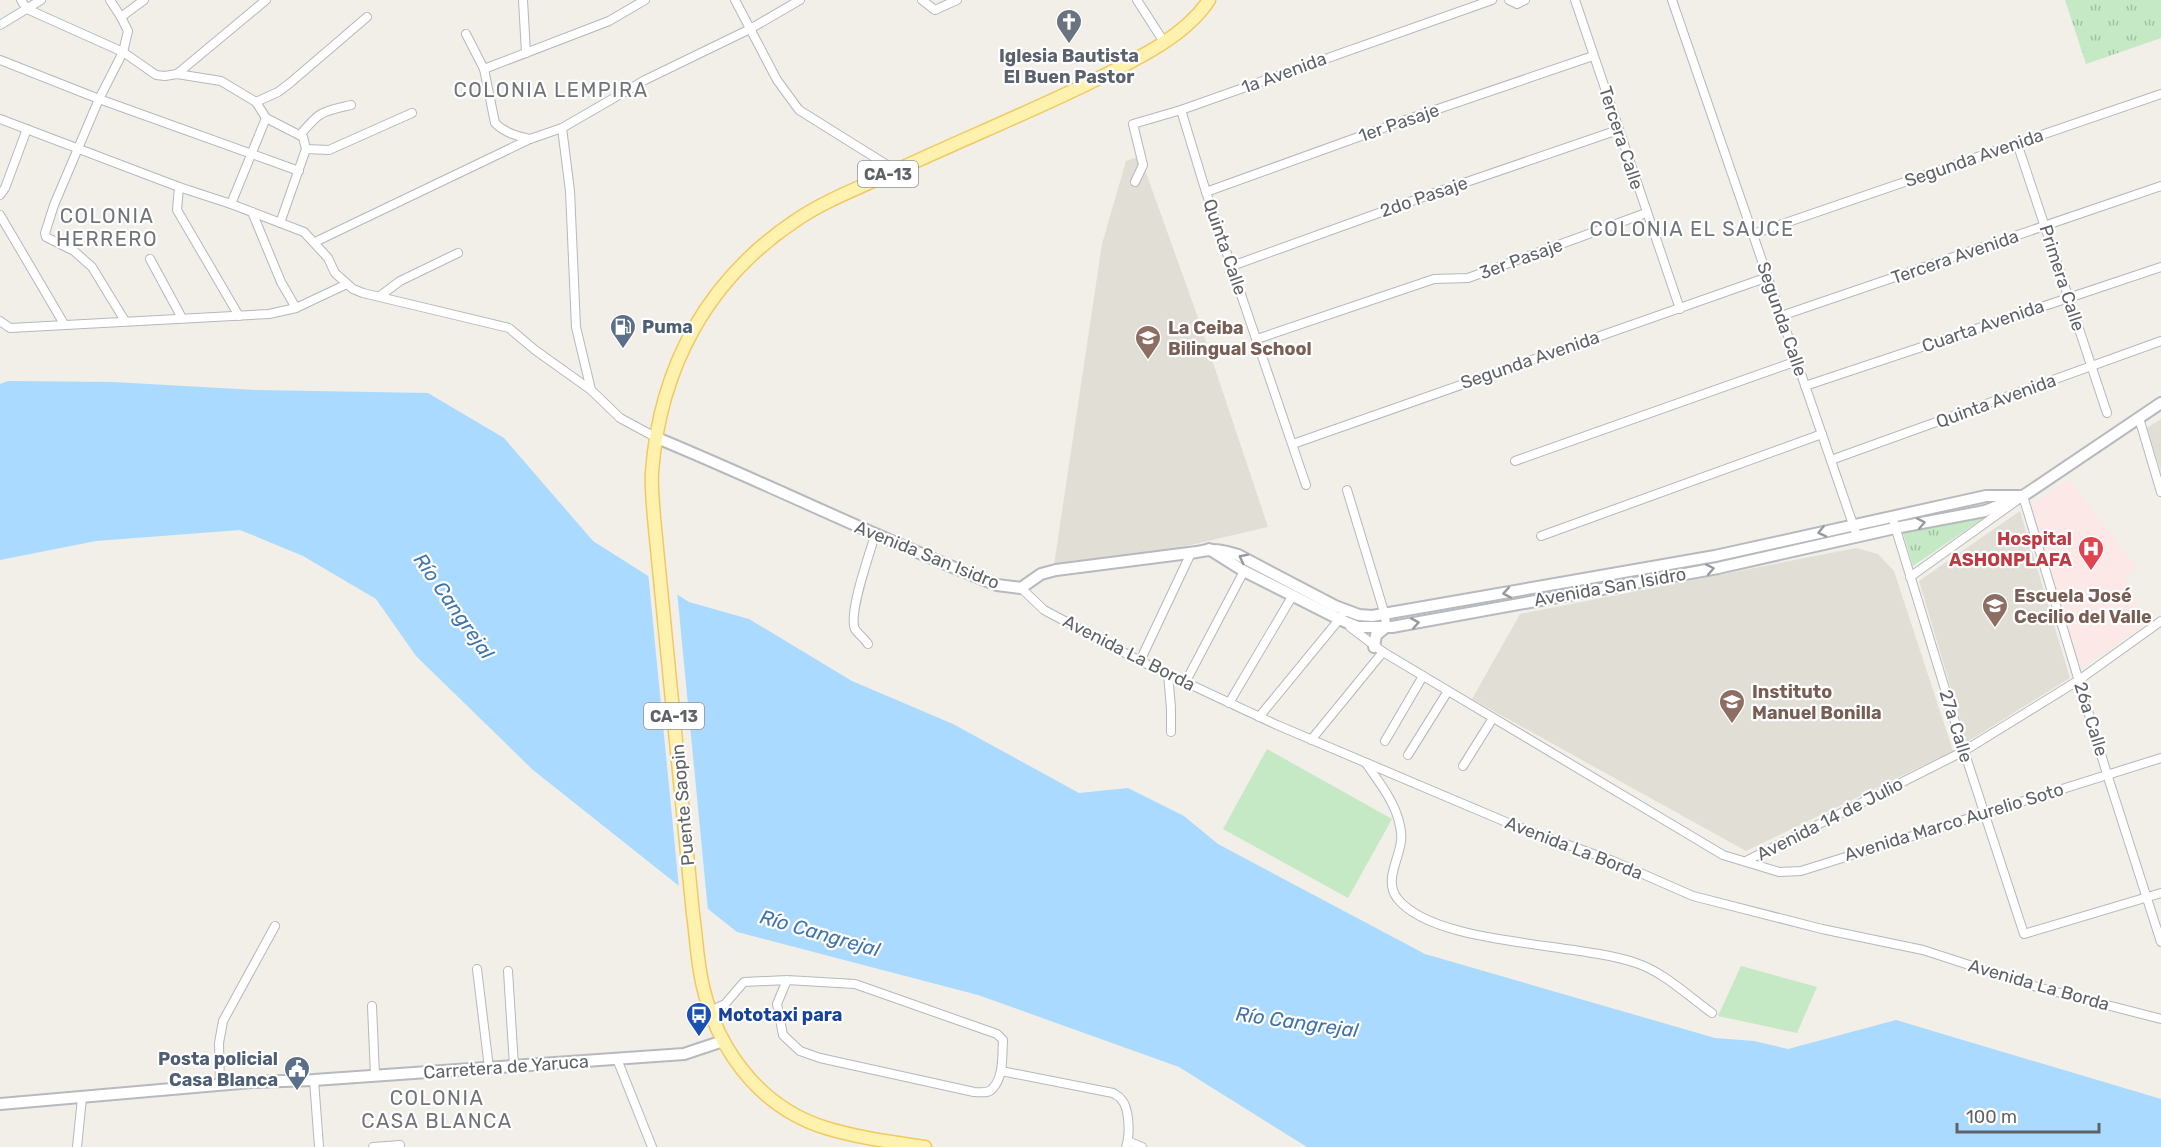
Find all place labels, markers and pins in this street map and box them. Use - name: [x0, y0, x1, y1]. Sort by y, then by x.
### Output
- church icon: Iglesia Bautista El Buen Pastor: [1054, 7, 1084, 45]
- place label: Iglesia Bautista El Buen Pastor: [999, 45, 1139, 88]
- fuel station icon: Puma: [608, 312, 638, 350]
- place label: Puma: [642, 316, 693, 338]
- place label: La Ceiba Bilingual School: [1168, 317, 1312, 360]
- school or university icon: La Ceiba Bilingual School: [1133, 323, 1163, 361]
- place label: Hospital ASHONPLAFA: [1949, 528, 2072, 571]
- hospital icon: Hospital ASHONPLAFA: [2076, 534, 2106, 572]
- place label: Escuela José Cecilio del Valle: [2014, 585, 2152, 628]
- school or university icon: Escuela José Cecilio del Valle: [1980, 591, 2010, 629]
- place label: Instituto Manuel Bonilla: [1752, 681, 1882, 724]
- school or university icon: Instituto Manuel Bonilla: [1717, 687, 1747, 725]
- bus stop icon: Mototaxi para: [684, 1000, 714, 1038]
- place label: Mototaxi para: [718, 1004, 842, 1026]
- place label: Posta policial Casa Blanca: [158, 1048, 278, 1091]
- public building icon: Posta policial Casa Blanca: [282, 1054, 312, 1092]

